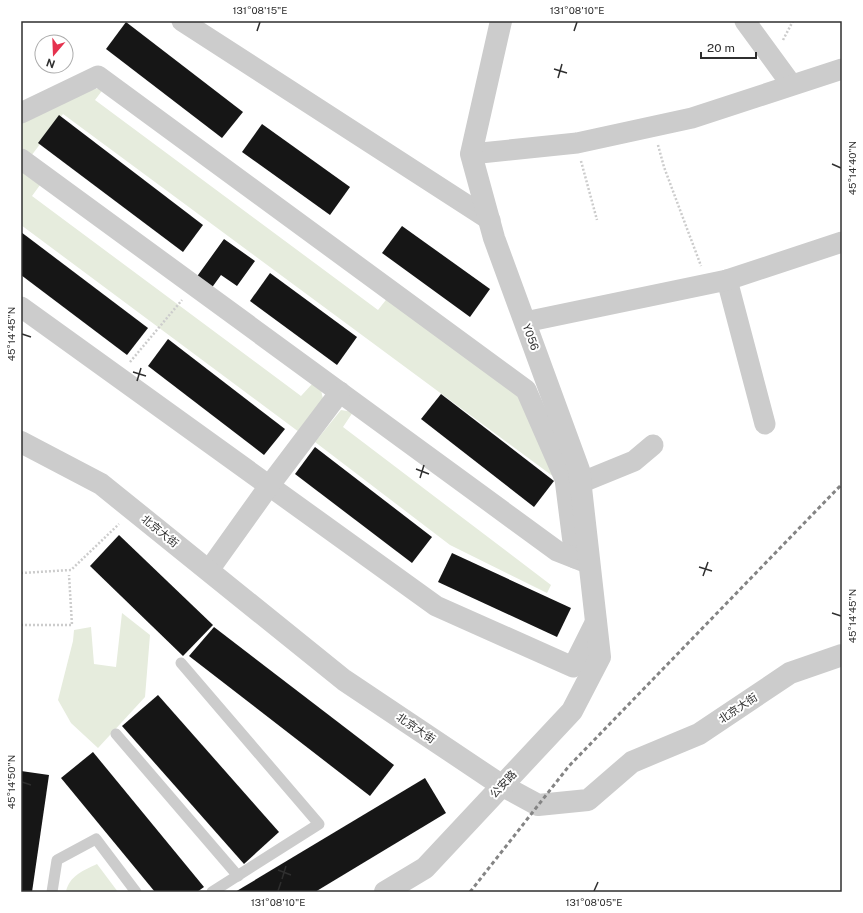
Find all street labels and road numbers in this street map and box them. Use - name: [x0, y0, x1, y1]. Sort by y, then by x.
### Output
- street label: Y056: [521, 322, 541, 352]
- street label: 北京大街: [139, 512, 181, 550]
- street label: 北京大街: [716, 691, 760, 725]
- street label: 北京大街: [394, 711, 438, 745]
- street label: 公安路: [487, 768, 519, 800]

